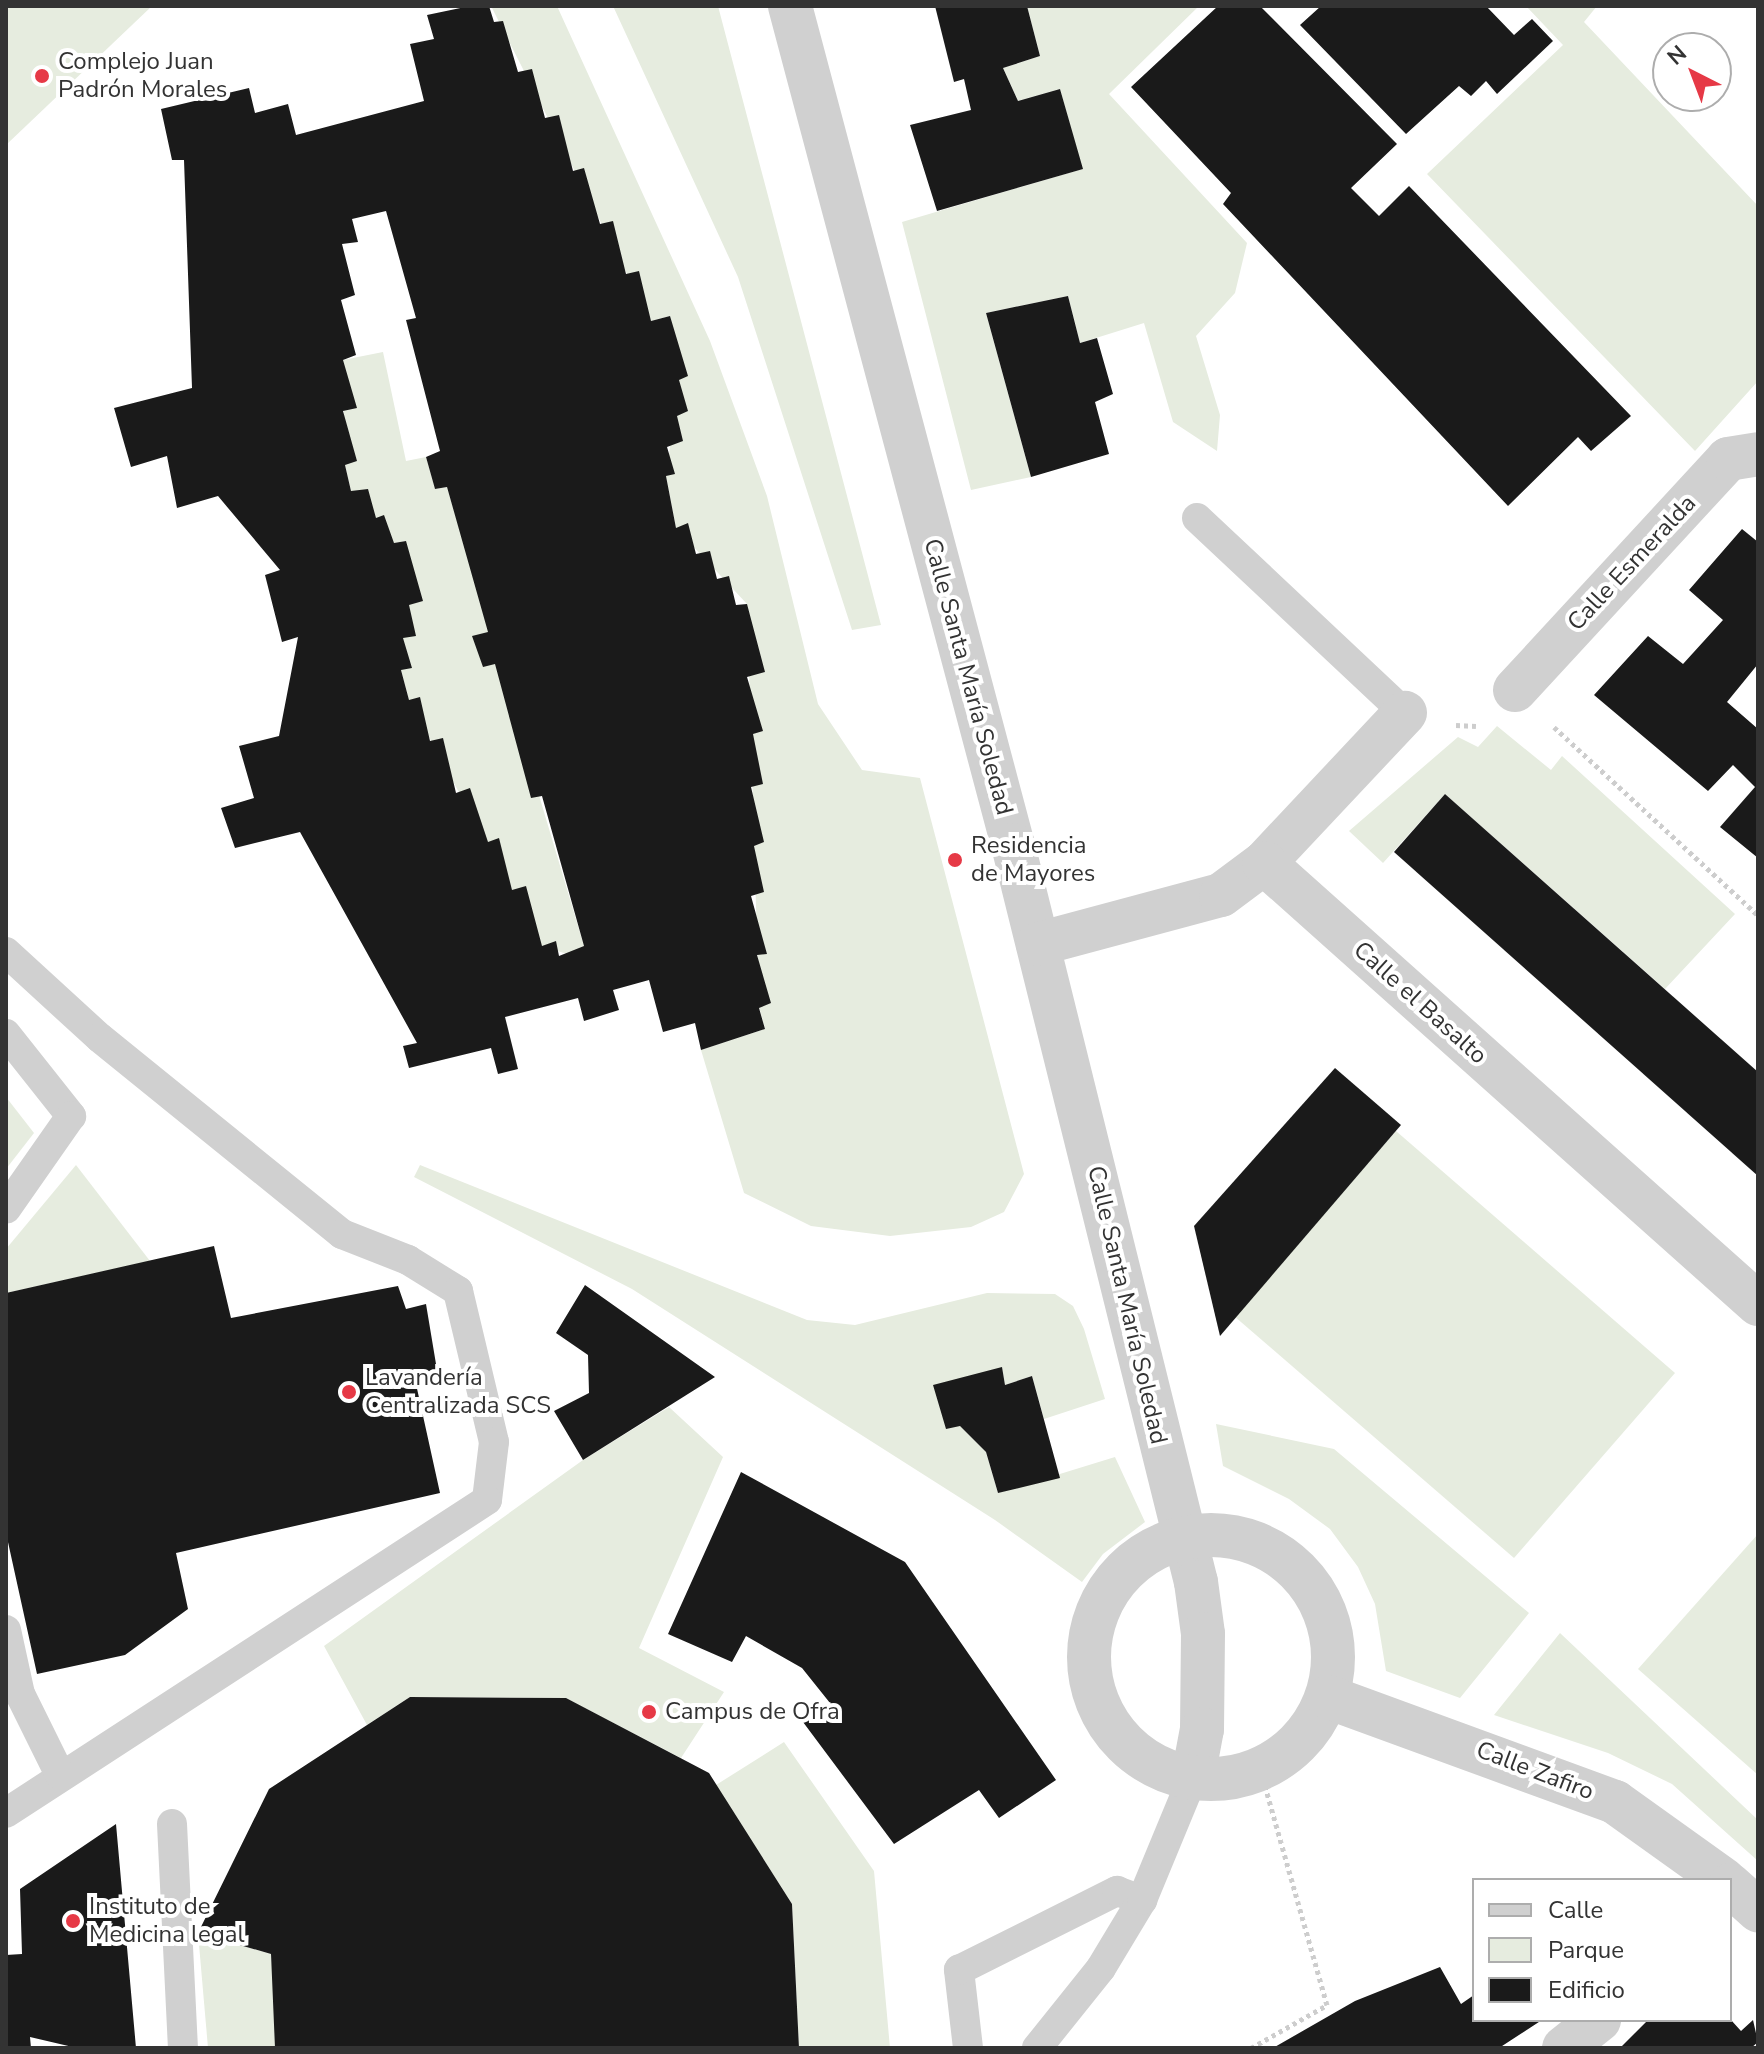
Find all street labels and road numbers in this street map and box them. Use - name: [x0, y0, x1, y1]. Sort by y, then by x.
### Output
- street label: Calle Esmeralda: [1562, 489, 1702, 637]
- street label: Calle Santa María Soledad: [917, 536, 1019, 818]
- street label: Calle el Basalto: [1347, 936, 1493, 1070]
- street label: Calle Santa María Soledad: [1081, 1163, 1173, 1447]
- street label: Calle Zafiro: [1472, 1735, 1598, 1807]

